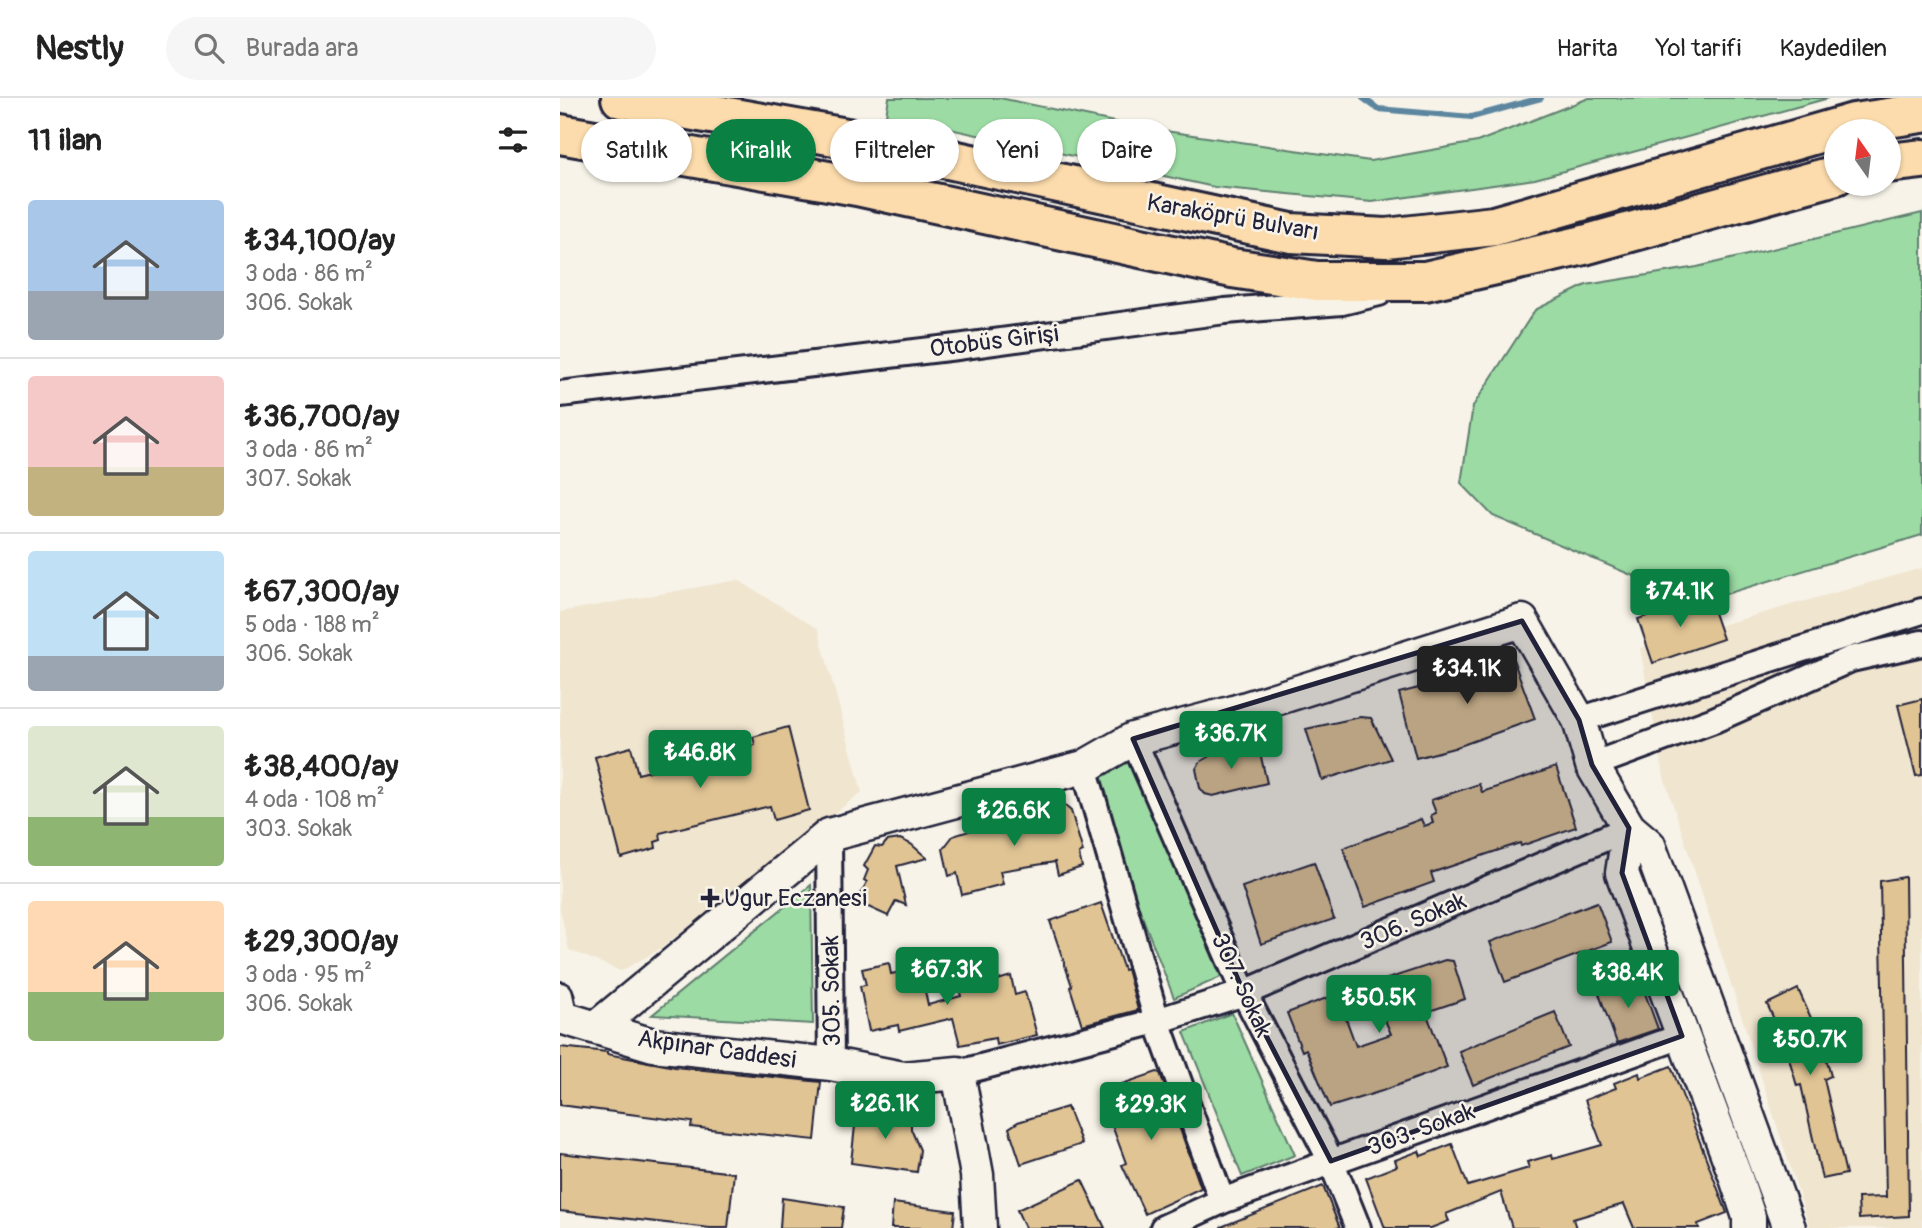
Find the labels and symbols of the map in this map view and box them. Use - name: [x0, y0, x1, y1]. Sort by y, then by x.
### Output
- north arrow: [1824, 119, 1900, 196]
- street label: Karaköprü Bulvarı: [1145, 188, 1321, 247]
- street label: Otobüs Girişi: [928, 319, 1060, 364]
- pin: ₺74.1K: [1623, 570, 1737, 629]
- pin: ₺34.1K: [1410, 646, 1524, 706]
- pin: ₺36.7K: [1174, 712, 1288, 771]
- pin: ₺46.8K: [643, 730, 757, 790]
- pin: ₺26.6K: [957, 788, 1071, 848]
- place label: Ugur Eczanesi: [724, 884, 867, 913]
- street label: 306. Sokak: [1356, 886, 1471, 957]
- marker: Ugur Eczanesi: [702, 890, 718, 906]
- street label: 307. Sokak: [1205, 929, 1278, 1042]
- street label: 305. Sokak: [816, 935, 847, 1047]
- pin: ₺67.3K: [890, 948, 1004, 1007]
- pin: ₺38.4K: [1571, 950, 1685, 1010]
- pin: ₺50.5K: [1322, 976, 1436, 1035]
- pin: ₺50.7K: [1753, 1018, 1867, 1077]
- street label: Akpınar Caddesi: [636, 1024, 798, 1075]
- pin: ₺26.1K: [828, 1082, 942, 1141]
- pin: ₺29.3K: [1094, 1082, 1208, 1142]
- street label: 303. Sokak: [1364, 1097, 1479, 1162]

